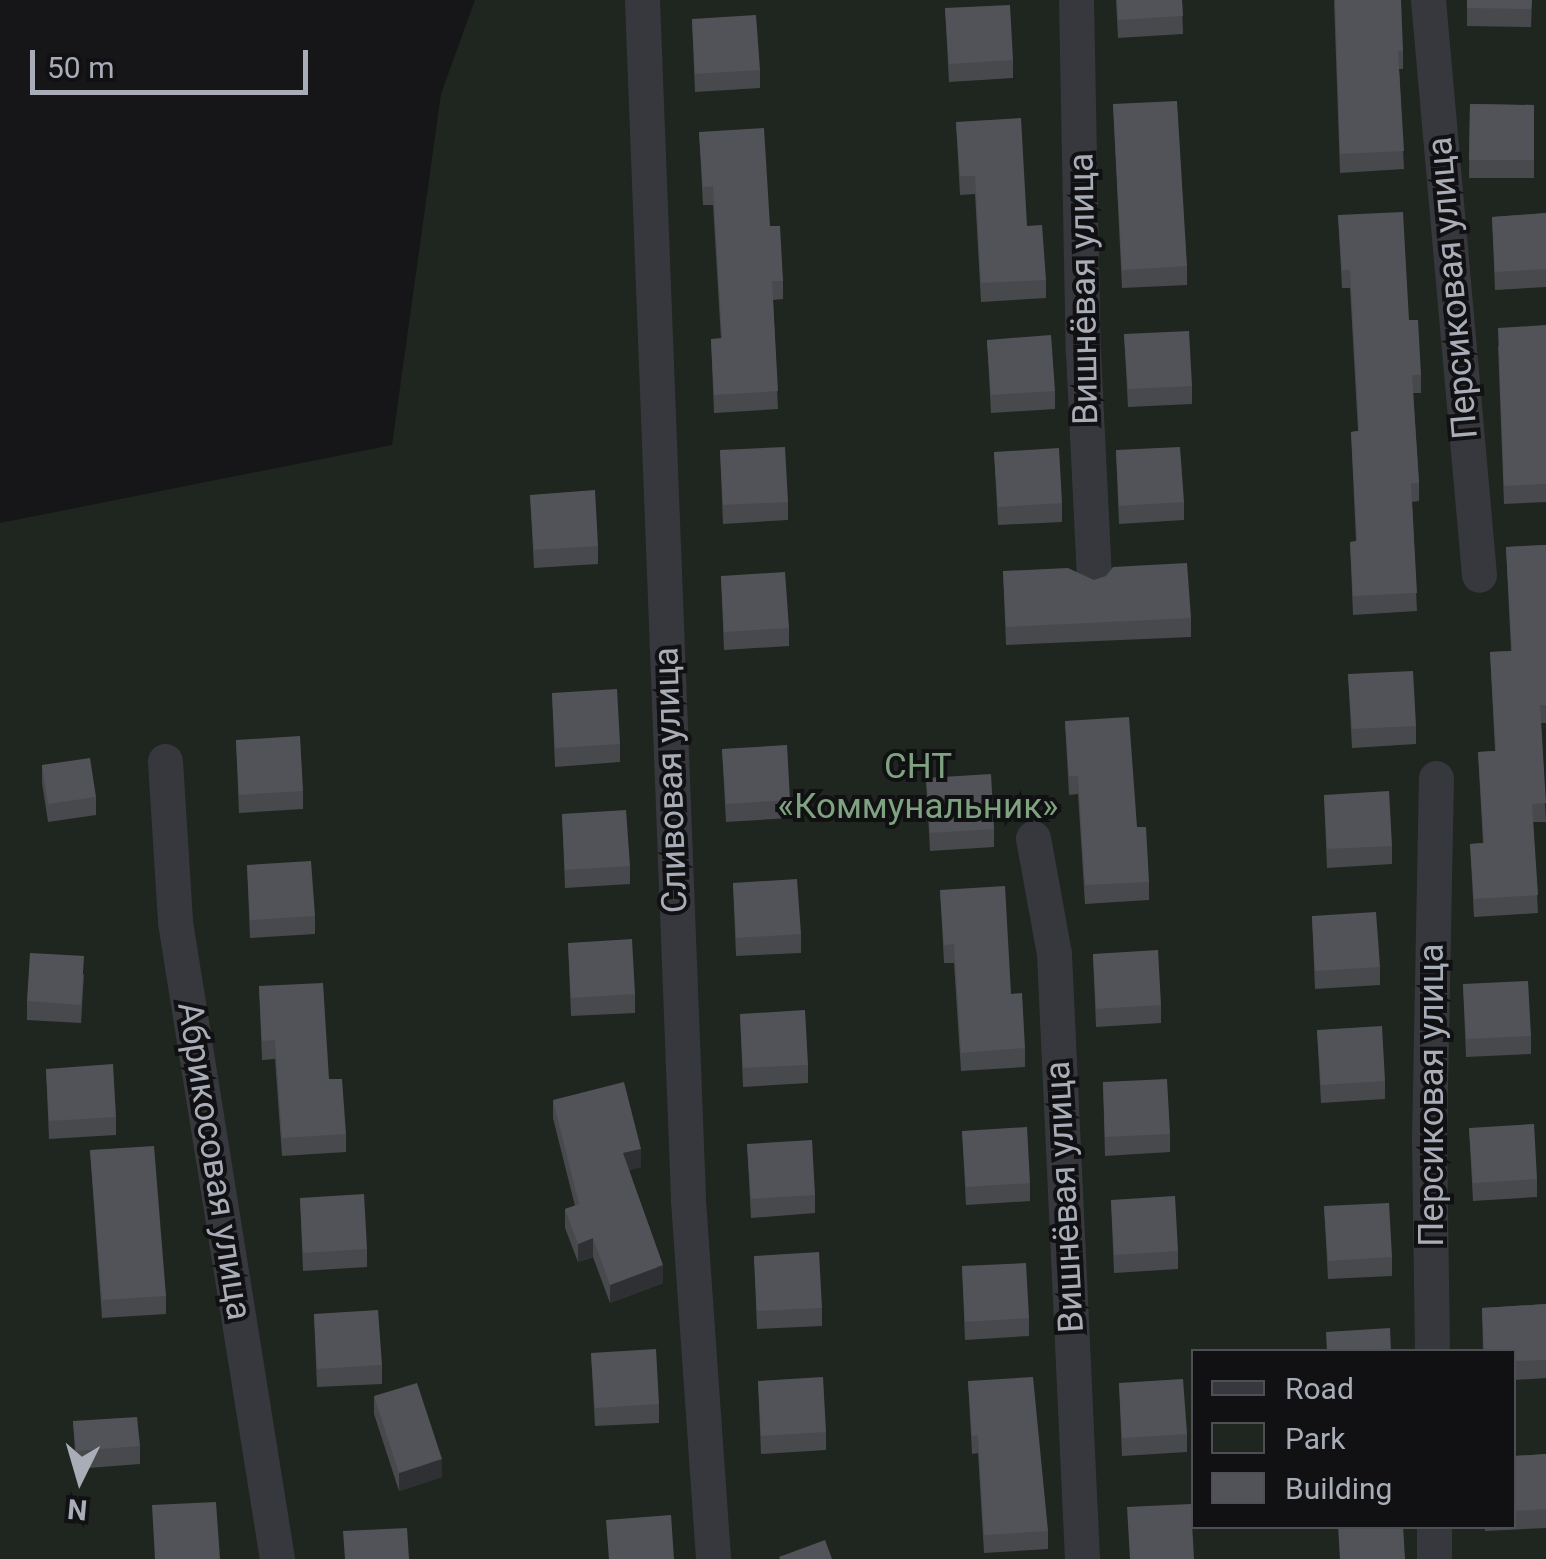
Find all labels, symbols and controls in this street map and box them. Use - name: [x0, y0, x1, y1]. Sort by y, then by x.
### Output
- scale bar: [35, 30, 312, 92]
- text: 50 m: [47, 50, 114, 85]
- street label: Персиковая улица: [1419, 135, 1487, 441]
- street label: Вишнёвая улица: [1061, 153, 1107, 425]
- street label: Сливовая улица: [645, 646, 697, 914]
- park label: СНТ «Коммунальник»: [777, 746, 1059, 828]
- street label: Персиковая улица: [1411, 943, 1453, 1247]
- street label: Абрикосовая улица: [168, 999, 260, 1323]
- street label: Вишнёвая улица: [1037, 1060, 1093, 1334]
- legend: [1191, 1349, 1516, 1529]
- text: Road: [1285, 1371, 1354, 1406]
- text: Park: [1285, 1421, 1345, 1456]
- north arrow: [30, 1429, 130, 1529]
- text: Building: [1285, 1471, 1392, 1506]
- text: N: [66, 1492, 89, 1527]

